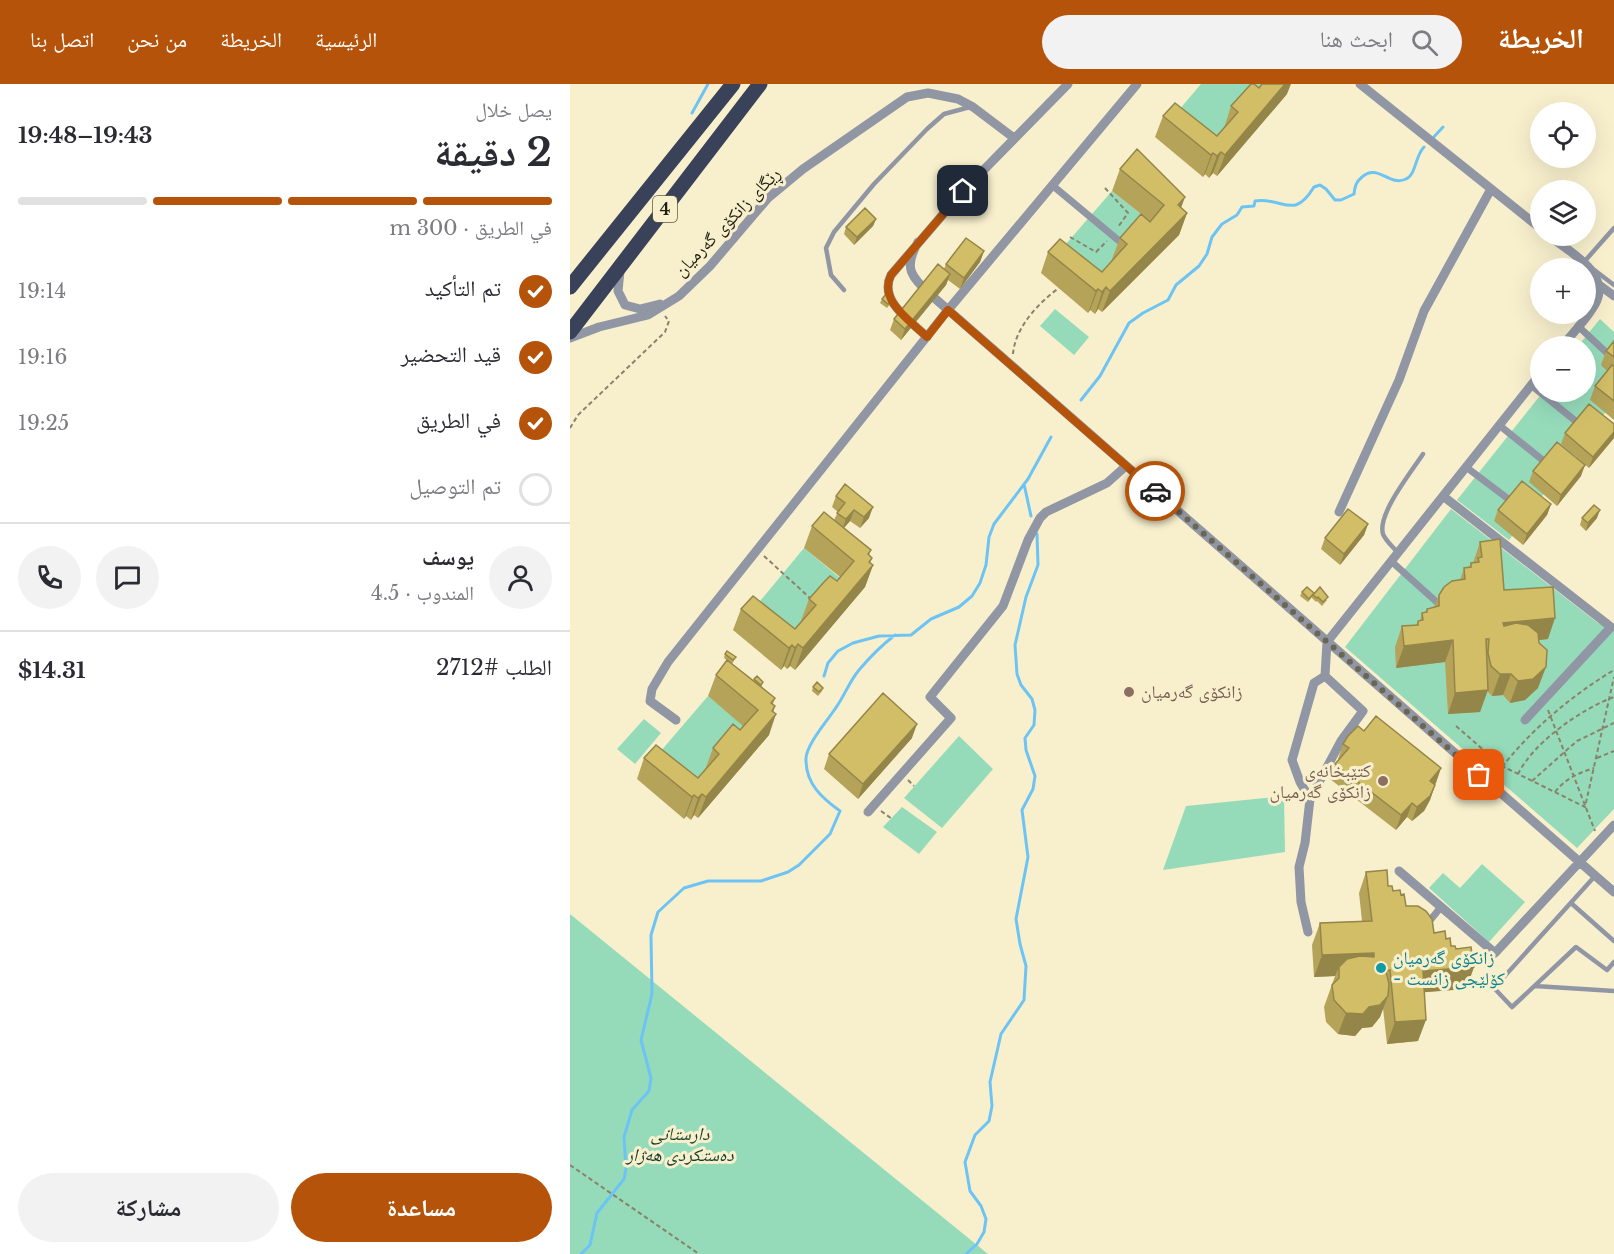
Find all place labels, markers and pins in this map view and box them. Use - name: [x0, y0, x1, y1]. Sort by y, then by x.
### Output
- pin: [937, 165, 988, 216]
- place label: زانکۆی گەرمیان: [1141, 681, 1243, 703]
- marker: زانکۆی گەرمیان: [1122, 685, 1136, 699]
- pin: [1453, 749, 1504, 800]
- place label: کتێبخانەی زانکۆی گەرمیان: [1269, 760, 1372, 803]
- marker: کتێبخانەی زانکۆی گەرمیان: [1376, 774, 1390, 788]
- place label: زانکۆی گەرمیان - کۆلێجی زانست: [1393, 947, 1506, 990]
- marker: زانکۆی گەرمیان - کۆلێجی زانست: [1374, 961, 1388, 975]

